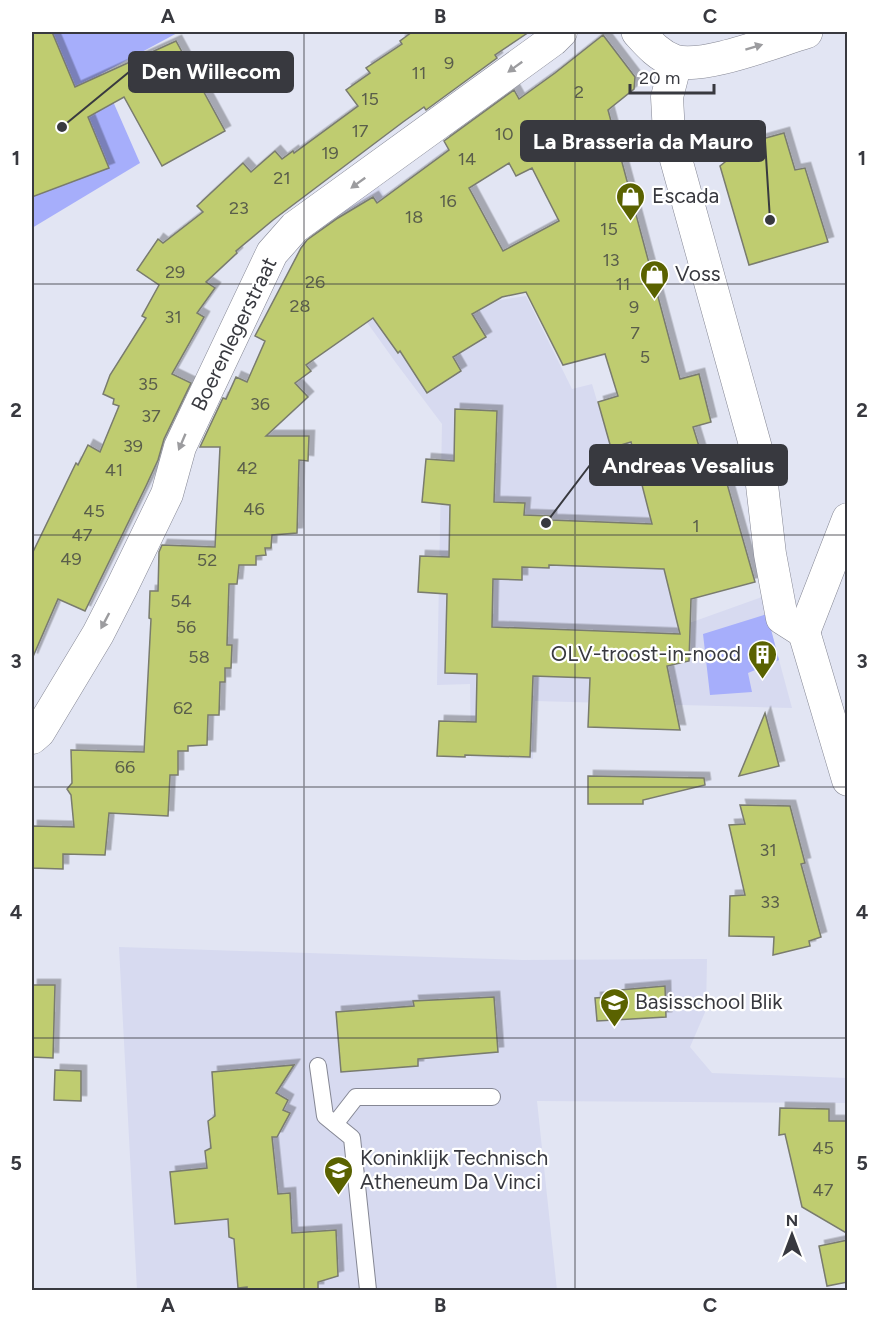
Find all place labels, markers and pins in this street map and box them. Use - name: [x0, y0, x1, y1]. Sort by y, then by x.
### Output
- callout: Den Willecom: [129, 52, 293, 92]
- callout: La Brasseria da Mauro: [521, 121, 765, 161]
- shop icon: Escada: [615, 180, 647, 222]
- place label: Escada: [652, 183, 719, 208]
- shop icon: Voss: [638, 258, 670, 300]
- place label: Voss: [675, 261, 720, 286]
- callout: Andreas Vesalius: [590, 445, 787, 485]
- building icon: OLV-troost-in-nood: [746, 638, 778, 680]
- place label: OLV-troost-in-nood: [551, 641, 741, 666]
- school or university icon: Basisschool Blik: [598, 986, 630, 1028]
- place label: Basisschool Blik: [635, 989, 783, 1014]
- place label: Koninklijk Technisch Atheneum Da Vinci: [360, 1145, 548, 1194]
- school or university icon: Koninklijk Technisch Atheneum Da Vinci: [323, 1154, 355, 1196]

